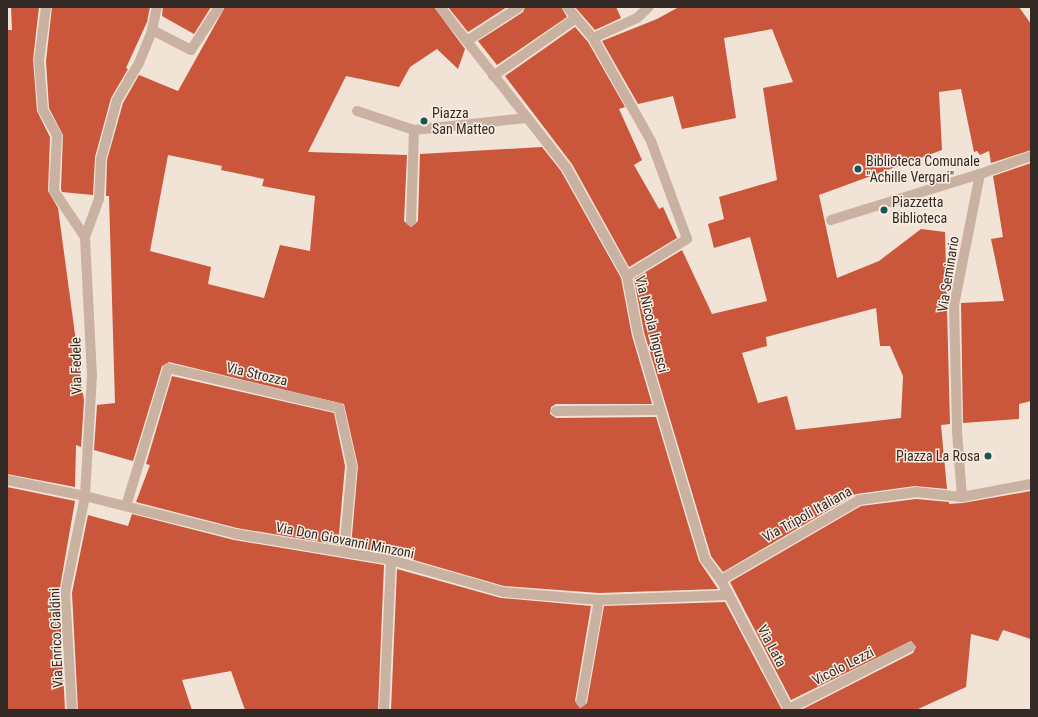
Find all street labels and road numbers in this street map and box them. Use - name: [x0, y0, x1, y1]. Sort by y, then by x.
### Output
- street label: Via Seminario: [934, 235, 962, 313]
- street label: Via Nicola Ingusci: [632, 274, 672, 374]
- street label: Via Fedele: [67, 337, 85, 395]
- street label: Via Strozza: [225, 359, 289, 389]
- street label: Via Tripoli Italiana: [759, 482, 855, 546]
- street label: Via Don Giovanni Minzoni: [274, 518, 416, 562]
- street label: Via Enrico Cialdini: [46, 588, 66, 688]
- street label: Via Lata: [754, 622, 790, 670]
- street label: Vicolo Lezzi: [809, 643, 877, 689]

